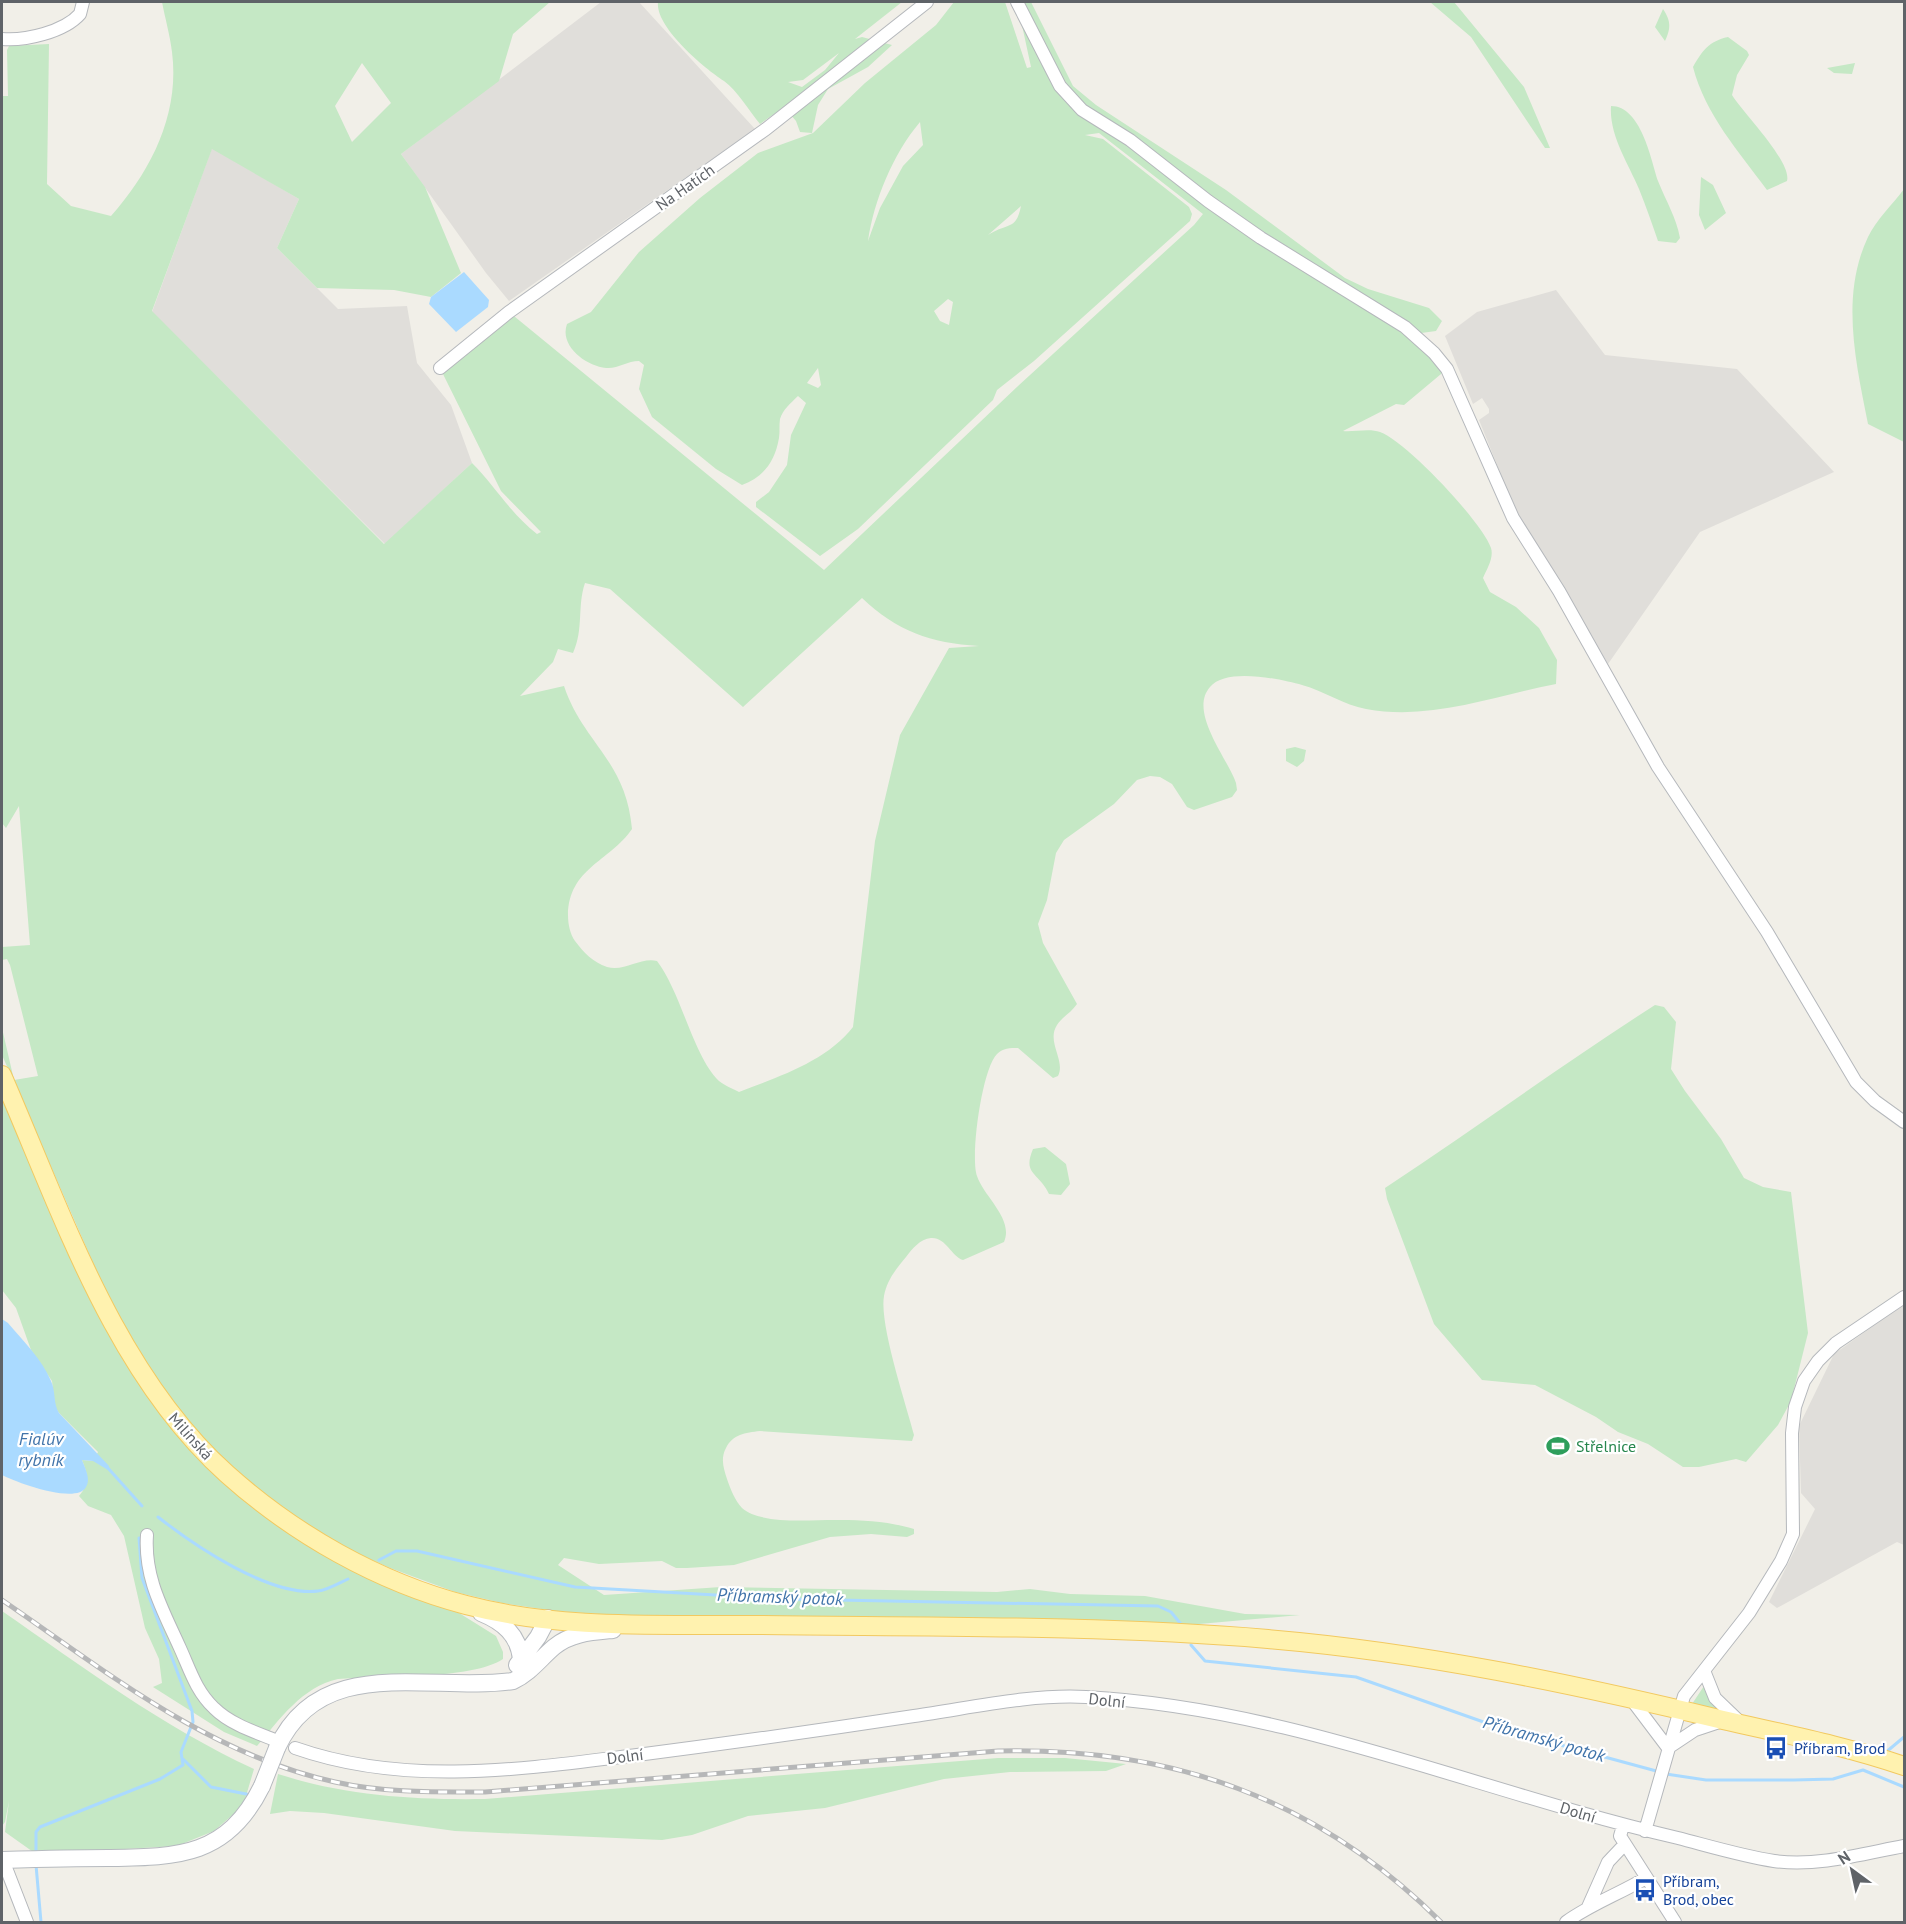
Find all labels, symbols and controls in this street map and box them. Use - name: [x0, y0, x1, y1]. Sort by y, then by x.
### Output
- street label: Na Hatích: [652, 159, 718, 215]
- street label: Milínská: [164, 1408, 218, 1464]
- water label: Fialúv rybník: [18, 1427, 65, 1471]
- sports icon: Střelnice: [1545, 1433, 1571, 1459]
- place label: Střelnice: [1576, 1436, 1636, 1456]
- water label: Příbramský potok: [717, 1583, 844, 1610]
- street label: Dolní: [1088, 1688, 1126, 1712]
- water label: Příbramský potok: [1480, 1710, 1609, 1767]
- bus stop icon: Příbram, Brod: [1763, 1735, 1789, 1761]
- place label: Příbram, Brod: [1794, 1738, 1886, 1758]
- street label: Dolní: [606, 1744, 644, 1768]
- street label: Dolní: [1557, 1797, 1599, 1827]
- north arrow: [1822, 1840, 1882, 1900]
- text: N: [1834, 1846, 1854, 1869]
- place label: Příbram, Brod, obec: [1663, 1871, 1734, 1909]
- bus stop icon: Příbram, Brod, obec: [1632, 1877, 1658, 1903]

